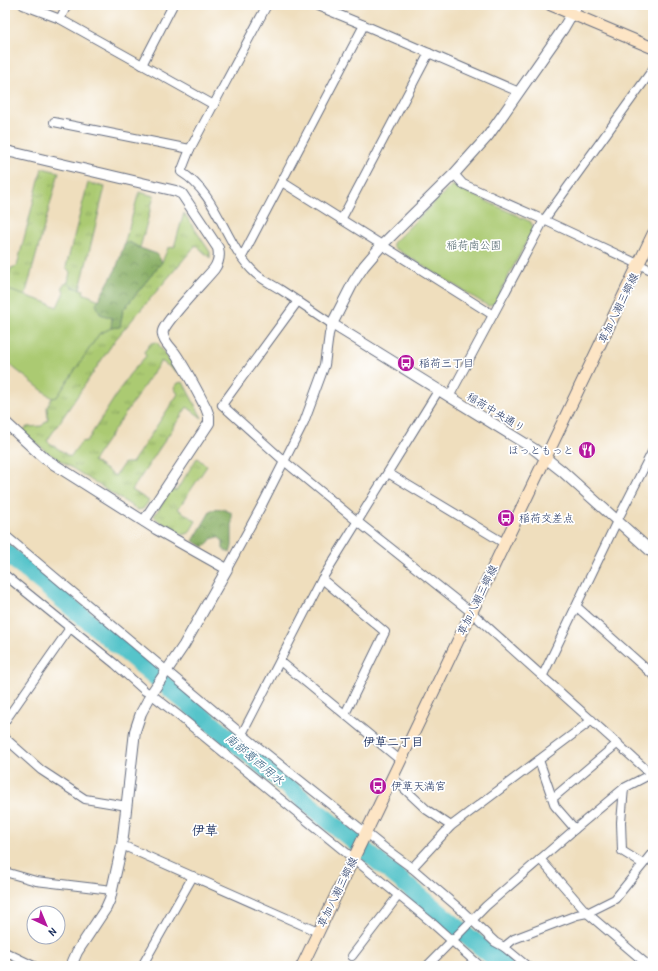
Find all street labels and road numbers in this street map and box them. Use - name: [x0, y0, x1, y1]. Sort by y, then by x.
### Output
- street label: 草加八潮三郷線: [595, 270, 641, 346]
- street label: 稲荷中央通り: [464, 389, 528, 435]
- street label: 草加八潮三郷線: [454, 562, 500, 638]
- street label: 草加八潮三郷線: [314, 854, 360, 930]

